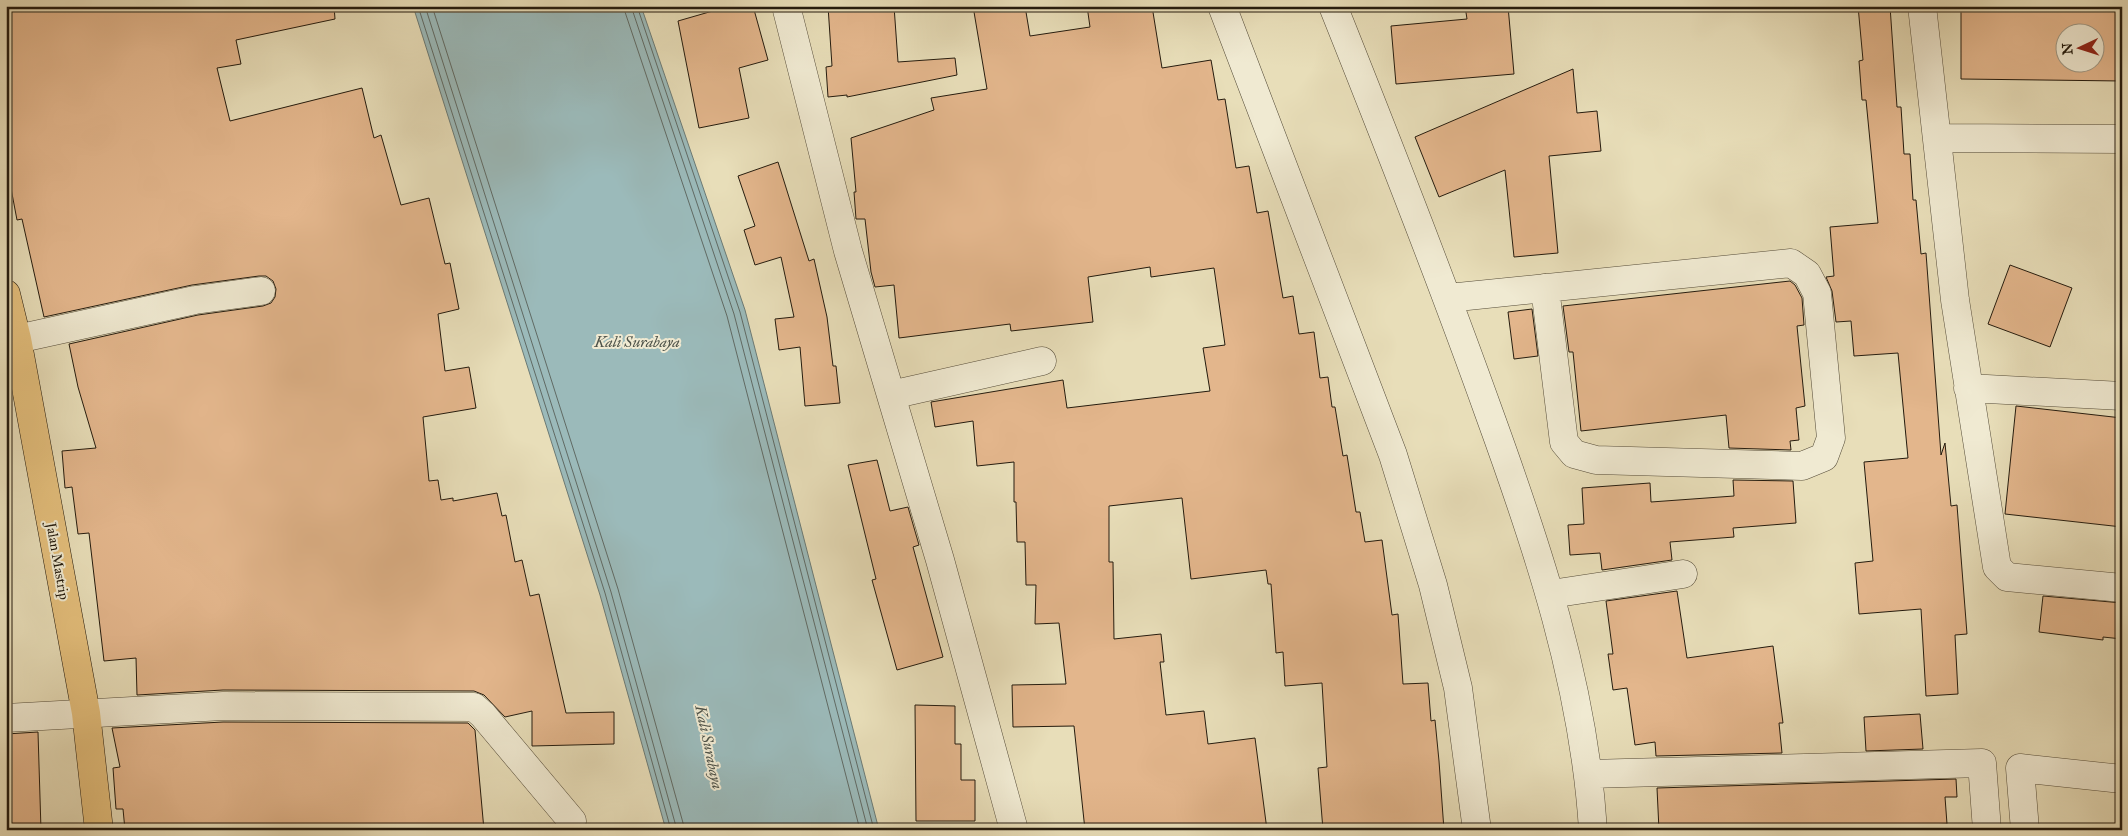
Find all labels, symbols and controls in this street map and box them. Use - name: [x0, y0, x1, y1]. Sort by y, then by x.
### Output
- north arrow: [2056, 22, 2106, 72]
- text: N: [2059, 42, 2076, 55]
- water label: Kali Surabaya: [593, 333, 680, 351]
- street label: Jalan Mastrip: [41, 519, 73, 601]
- water label: Kali Surabaya: [691, 703, 727, 791]

